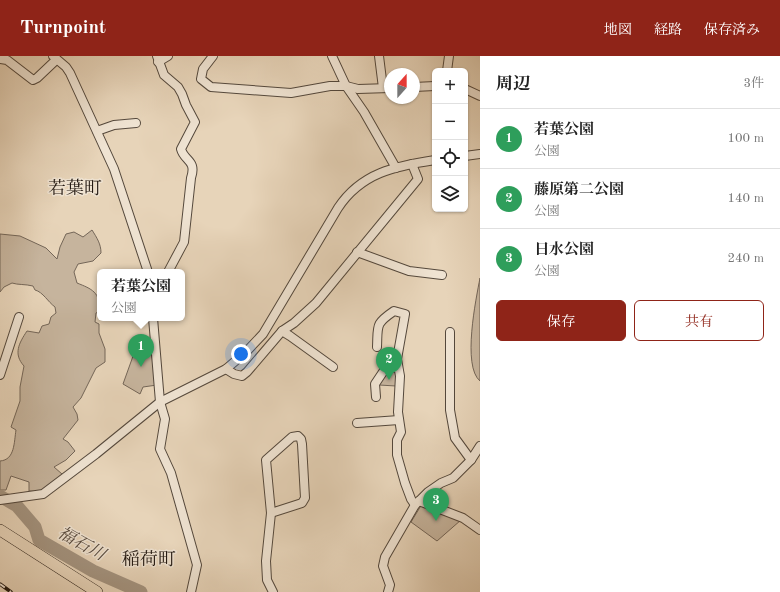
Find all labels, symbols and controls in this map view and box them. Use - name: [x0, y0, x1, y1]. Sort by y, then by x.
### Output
- text: Turnpoint: [20, 19, 106, 38]
- text: 地図: [604, 23, 632, 37]
- text: 経路: [654, 23, 682, 37]
- text: 保存済み: [704, 23, 760, 37]
- north arrow: [384, 68, 420, 104]
- map controls: [432, 68, 468, 212]
- button: +: [432, 68, 468, 104]
- text: 周辺: [496, 76, 530, 93]
- text: 3件: [743, 77, 764, 90]
- button: −: [432, 104, 468, 140]
- text: 若葉公園: [534, 123, 594, 138]
- text: 1: [505, 132, 513, 145]
- text: 100 m: [727, 132, 764, 145]
- button: locate: [432, 140, 468, 176]
- text: 公園: [534, 145, 560, 158]
- button: layers: [432, 176, 468, 212]
- district label: 若葉町: [48, 178, 102, 198]
- text: 藤原第二公園: [534, 183, 624, 198]
- text: 2: [505, 192, 513, 205]
- text: 140 m: [727, 192, 764, 205]
- text: 公園: [534, 205, 560, 218]
- text: 日水公園: [534, 243, 594, 258]
- text: 3: [505, 252, 513, 265]
- text: 240 m: [727, 252, 764, 265]
- text: 公園: [534, 265, 560, 278]
- popup: [97, 269, 185, 321]
- text: 若葉公園: [111, 280, 171, 295]
- button: 保存: [496, 300, 626, 341]
- button: 共有: [634, 300, 764, 341]
- text: 公園: [111, 302, 137, 315]
- pin: 1: [128, 334, 154, 367]
- your location: [231, 344, 251, 364]
- pin: 2: [376, 347, 402, 380]
- pin: 3: [423, 488, 449, 521]
- water label: 福石川: [55, 523, 110, 565]
- district label: 稲荷町: [122, 549, 176, 569]

